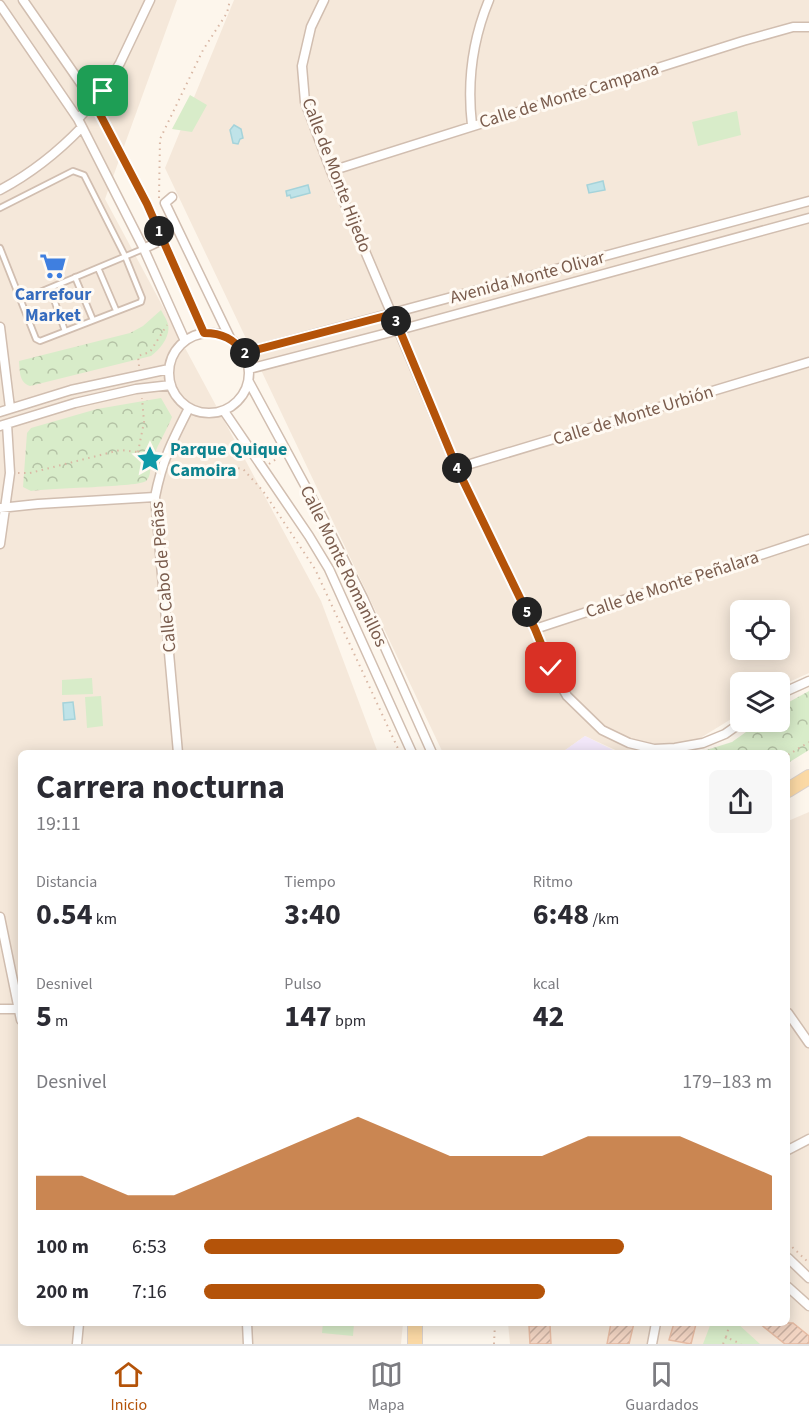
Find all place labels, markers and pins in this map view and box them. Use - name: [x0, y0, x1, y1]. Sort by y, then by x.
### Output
- pin: [77, 65, 128, 116]
- pin: 1: [144, 216, 174, 246]
- supermarket icon: Carrefour Market: [38, 251, 68, 281]
- place label: Carrefour Market: [15, 282, 92, 328]
- pin: 3: [381, 306, 411, 336]
- pin: 2: [230, 338, 260, 368]
- place label: Parque Quique Camoira: [170, 437, 287, 483]
- place icon: Parque Quique Camoira: [135, 444, 165, 474]
- pin: 4: [442, 453, 472, 483]
- pin: 5: [512, 597, 542, 627]
- pin: [525, 642, 576, 693]

